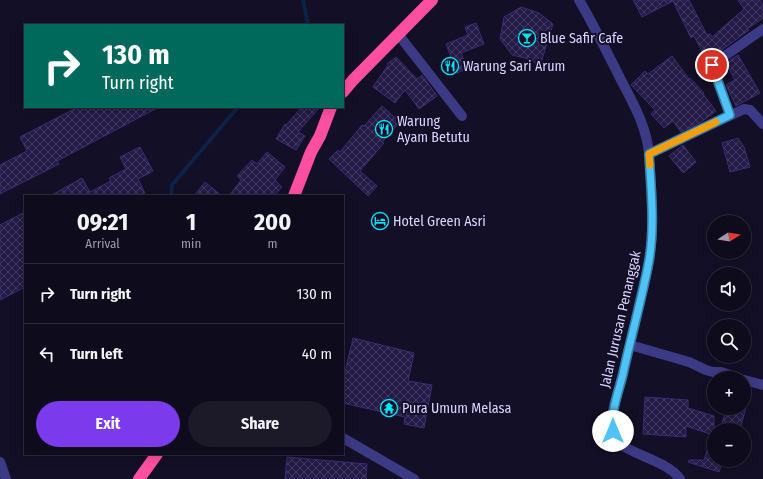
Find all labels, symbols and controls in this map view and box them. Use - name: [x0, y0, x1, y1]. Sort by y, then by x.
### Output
- bar icon: Blue Safir Cafe: [517, 28, 537, 48]
- place label: Blue Safir Cafe: [540, 30, 623, 47]
- text: 130 m: [102, 38, 170, 71]
- icon: right: [36, 40, 88, 92]
- pin: [695, 48, 729, 82]
- icon: arrive: [701, 54, 723, 76]
- restaurant icon: Warung Sari Arum: [440, 56, 460, 76]
- place label: Warung Sari Arum: [463, 58, 565, 75]
- text: Turn right: [102, 72, 174, 94]
- place label: Warung Ayam Betutu: [397, 113, 470, 146]
- restaurant icon: Warung Ayam Betutu: [374, 119, 394, 139]
- text: 09:21: [77, 208, 128, 236]
- text: 1: [186, 208, 196, 236]
- text: 200: [254, 208, 291, 236]
- hotel icon: Hotel Green Asri: [370, 211, 390, 231]
- place label: Hotel Green Asri: [393, 213, 486, 230]
- north arrow: [707, 215, 751, 259]
- map controls: [707, 215, 751, 467]
- text: Arrival: [85, 236, 120, 251]
- text: min: [181, 236, 201, 251]
- text: m: [268, 236, 278, 251]
- street label: Jalan Jurusan Penanggak: [596, 248, 645, 389]
- button: sound: [707, 267, 751, 311]
- icon: right: [36, 283, 58, 305]
- text: Turn right: [70, 285, 131, 303]
- text: 130 m: [297, 285, 332, 303]
- button: search: [707, 319, 751, 363]
- icon: left: [36, 343, 58, 365]
- text: Turn left: [70, 345, 123, 363]
- text: 40 m: [302, 345, 332, 363]
- button: +: [707, 371, 751, 415]
- temple icon: Pura Umum Melasa: [379, 398, 399, 418]
- place label: Pura Umum Melasa: [402, 400, 511, 417]
- button: Exit: [36, 401, 180, 447]
- button: Share: [188, 401, 332, 447]
- position arrow: [592, 410, 634, 452]
- button: −: [707, 423, 751, 467]

